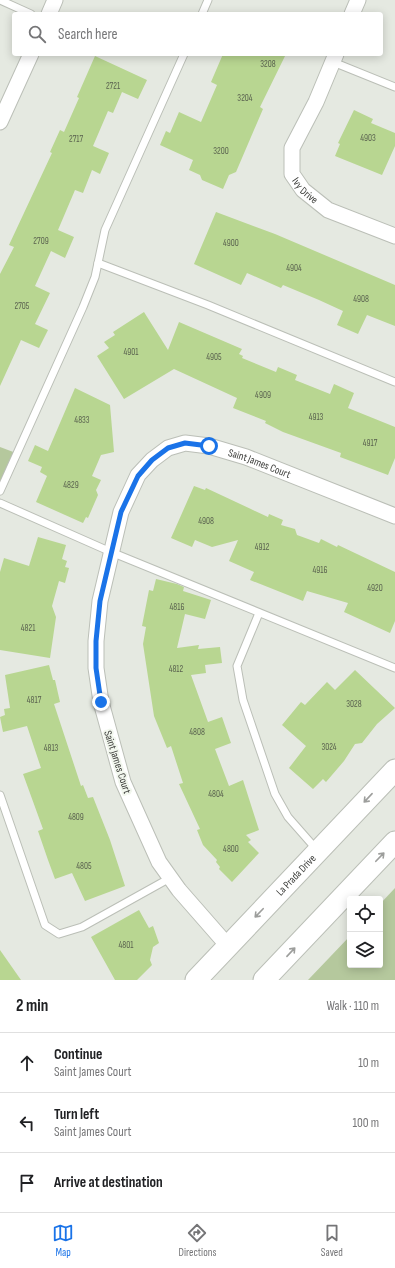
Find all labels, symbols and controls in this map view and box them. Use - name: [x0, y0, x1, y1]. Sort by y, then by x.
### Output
- search box: [12, 12, 383, 56]
- icon: search: [26, 23, 48, 45]
- text: Search here: [58, 25, 118, 44]
- house number: 3208: [260, 59, 276, 70]
- house number: 2721: [106, 81, 121, 92]
- house number: 3204: [237, 93, 253, 104]
- house number: 4903: [360, 133, 376, 144]
- house number: 2717: [69, 134, 83, 145]
- house number: 3200: [213, 146, 229, 157]
- street label: Ivy Drive: [289, 175, 320, 206]
- house number: 2709: [33, 236, 49, 247]
- house number: 4900: [223, 238, 239, 249]
- house number: 4904: [286, 263, 302, 274]
- house number: 4908: [353, 294, 369, 305]
- house number: 2705: [15, 301, 30, 312]
- house number: 4901: [124, 347, 139, 358]
- house number: 4905: [206, 352, 222, 363]
- house number: 4909: [255, 390, 271, 401]
- house number: 4913: [309, 412, 324, 423]
- house number: 4833: [74, 415, 90, 426]
- route start: [200, 437, 218, 455]
- house number: 4917: [363, 438, 378, 449]
- street label: Saint James Court: [227, 446, 293, 481]
- house number: 4829: [63, 480, 79, 491]
- house number: 4908: [198, 516, 214, 527]
- house number: 4912: [255, 542, 270, 553]
- house number: 4916: [313, 565, 327, 576]
- house number: 4920: [367, 583, 383, 594]
- house number: 4816: [170, 602, 184, 613]
- house number: 4821: [21, 623, 36, 634]
- house number: 4812: [169, 664, 184, 675]
- route end: [92, 693, 110, 711]
- house number: 4817: [27, 695, 42, 706]
- house number: 3028: [346, 699, 362, 710]
- house number: 4808: [189, 727, 205, 738]
- street label: Saint James Court: [101, 729, 134, 796]
- house number: 3024: [321, 742, 337, 753]
- house number: 4813: [44, 743, 59, 754]
- house number: 4804: [208, 789, 224, 800]
- one-way arrow: [363, 793, 373, 803]
- house number: 4809: [68, 812, 84, 823]
- house number: 4800: [223, 844, 239, 855]
- street label: La Prada Drive: [274, 852, 319, 898]
- one-way arrow: [375, 852, 385, 862]
- house number: 4805: [76, 861, 92, 872]
- map controls: [347, 896, 383, 968]
- button: locate: [347, 896, 383, 932]
- one-way arrow: [254, 908, 264, 918]
- button: layers: [347, 932, 383, 968]
- house number: 4801: [119, 940, 134, 951]
- one-way arrow: [286, 947, 296, 957]
- text: 2 min: [16, 996, 48, 1016]
- text: Walk · 110 m: [326, 998, 379, 1014]
- text: Continue: [54, 1045, 103, 1064]
- icon: ahead: [16, 1052, 38, 1074]
- text: 10 m: [358, 1055, 379, 1071]
- text: Saint James Court: [54, 1064, 132, 1080]
- text: Turn left: [54, 1105, 99, 1124]
- icon: left: [16, 1112, 38, 1134]
- text: 100 m: [352, 1115, 379, 1131]
- text: Saint James Court: [54, 1124, 132, 1140]
- icon: arrive: [16, 1172, 38, 1194]
- text: Arrive at destination: [54, 1173, 163, 1192]
- tab: Map: [52, 1222, 74, 1259]
- tab: Directions: [179, 1222, 216, 1259]
- tab: Saved: [321, 1222, 343, 1259]

